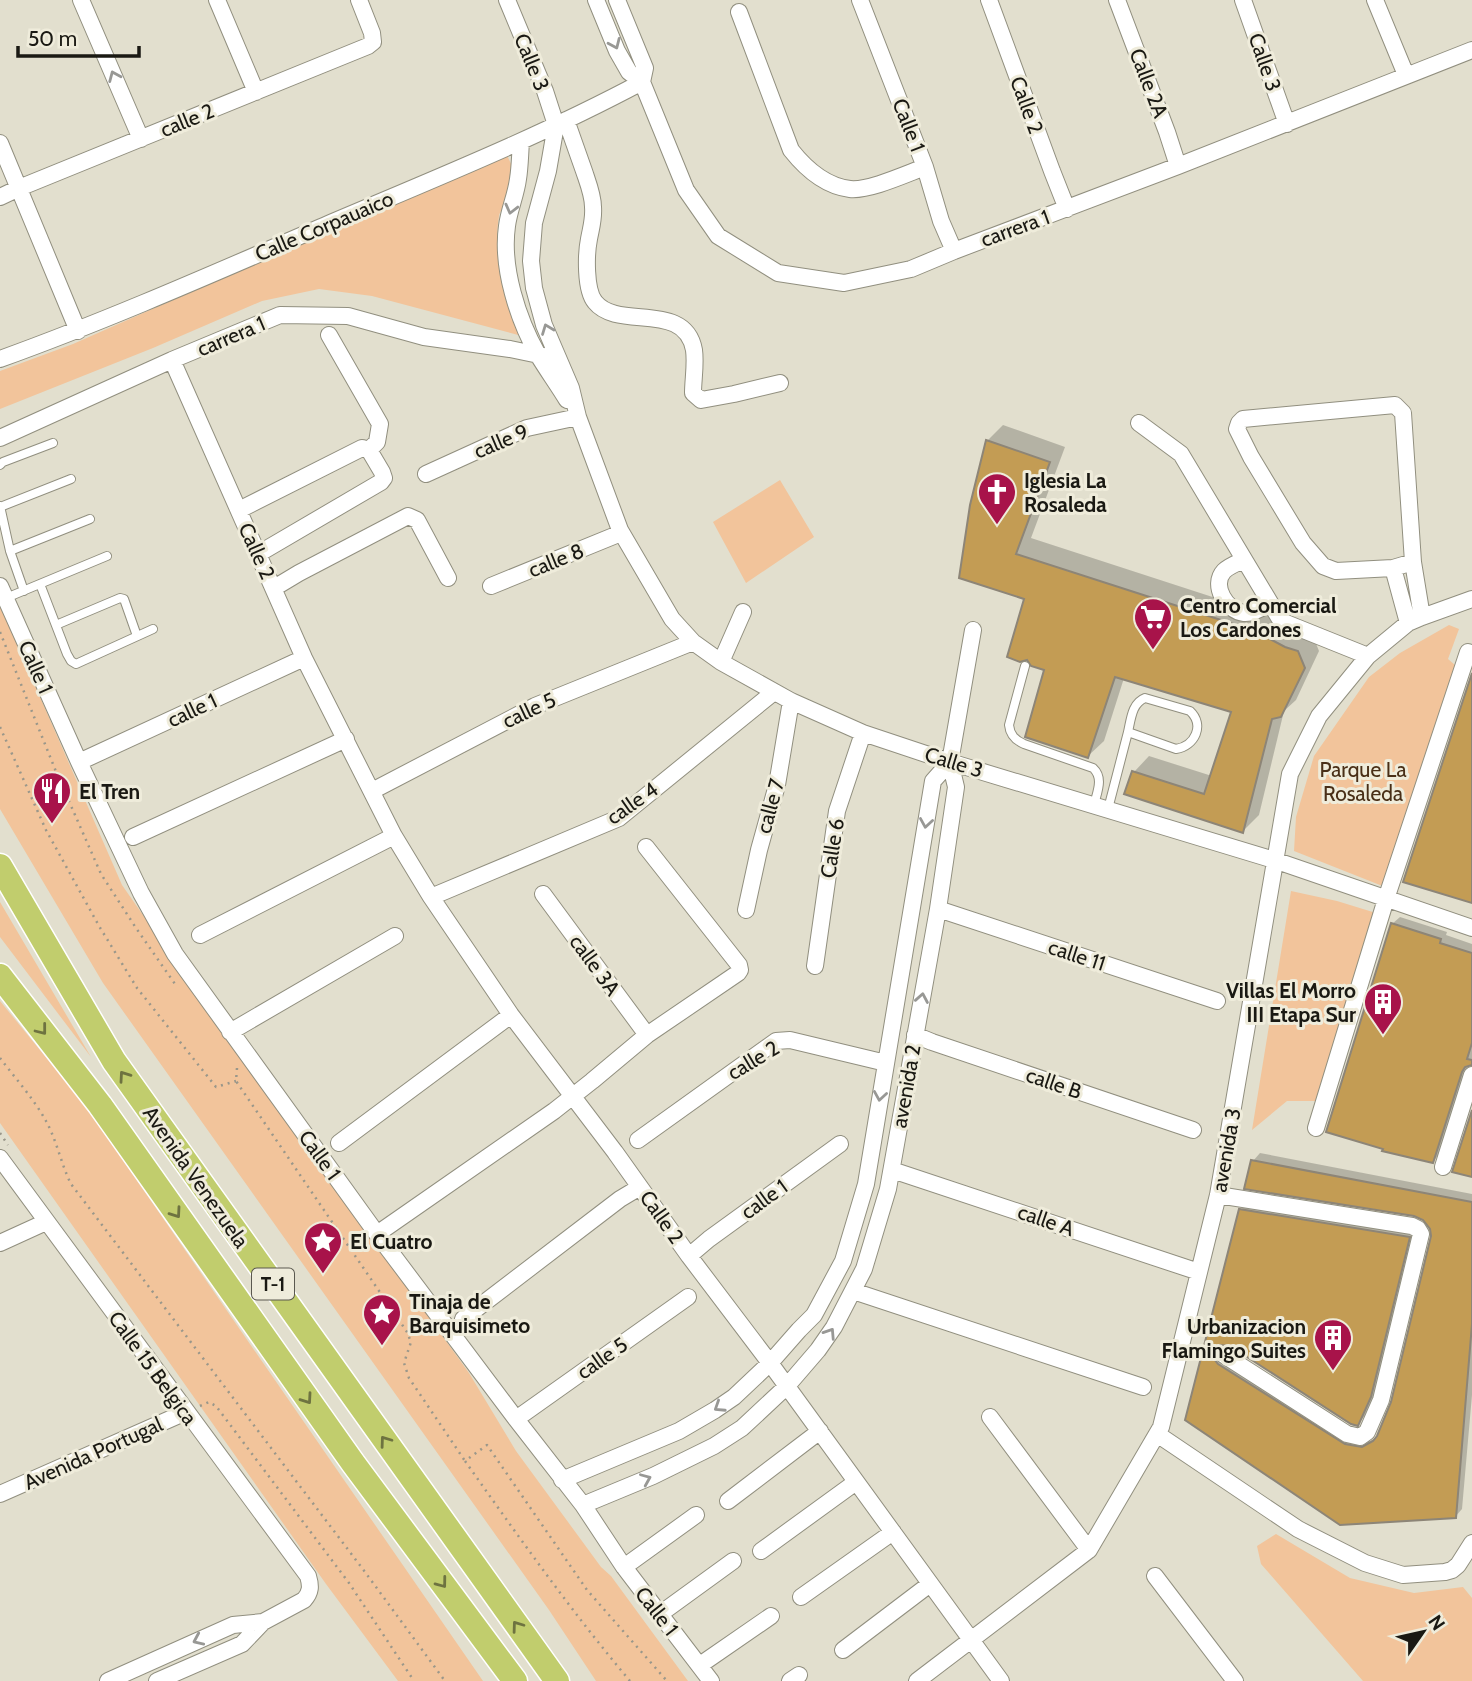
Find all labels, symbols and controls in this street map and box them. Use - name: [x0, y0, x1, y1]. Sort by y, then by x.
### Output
- scale bar: [18, 14, 138, 58]
- text: 50 m: [28, 26, 77, 51]
- street label: Calle 3: [509, 30, 555, 94]
- street label: Calle 3: [1243, 30, 1287, 94]
- one-way arrow: [606, 37, 620, 49]
- street label: Calle 2A: [1124, 45, 1174, 121]
- one-way arrow: [108, 71, 122, 83]
- street label: Calle 2: [1005, 73, 1049, 137]
- street label: Calle 1: [887, 95, 931, 155]
- street label: calle 2: [156, 98, 218, 142]
- street label: Calle Corpauaico: [251, 186, 397, 266]
- one-way arrow: [505, 203, 519, 215]
- street label: carrera 1: [977, 204, 1053, 252]
- street label: carrera 1: [193, 311, 269, 361]
- one-way arrow: [541, 324, 555, 336]
- street label: calle 9: [470, 418, 532, 464]
- place label: Iglesia La Rosaleda: [1024, 468, 1107, 517]
- church icon: Iglesia La Rosaleda: [976, 471, 1018, 526]
- street label: Calle 2: [234, 519, 280, 583]
- street label: calle 8: [525, 538, 587, 582]
- place label: Centro Comercial Los Cardones: [1180, 593, 1337, 642]
- supermarket icon: Centro Comercial Los Cardones: [1132, 596, 1174, 651]
- street label: Calle 1: [13, 637, 59, 697]
- street label: calle 5: [498, 687, 560, 733]
- street label: calle 1: [163, 688, 221, 732]
- street label: Calle 3: [922, 741, 986, 783]
- park label: Parque La Rosaleda: [1320, 757, 1406, 806]
- restaurant icon: El Tren: [31, 770, 73, 825]
- street label: calle 4: [601, 776, 663, 830]
- street label: calle 7: [751, 776, 789, 836]
- place label: El Tren: [79, 779, 140, 804]
- street label: Calle 6: [815, 816, 849, 880]
- one-way arrow: [919, 817, 934, 829]
- street label: calle 3A: [565, 930, 625, 1000]
- street label: calle 11: [1045, 934, 1109, 976]
- place label: Villas El Morro III Etapa Sur: [1226, 978, 1356, 1027]
- building icon: Villas El Morro III Etapa Sur: [1362, 981, 1404, 1036]
- one-way arrow: [914, 992, 929, 1004]
- one-way arrow: [33, 1022, 46, 1034]
- street label: calle 2: [723, 1035, 783, 1085]
- street label: avenida 2: [886, 1042, 926, 1130]
- street label: calle B: [1023, 1062, 1085, 1104]
- one-way arrow: [120, 1071, 133, 1084]
- one-way arrow: [873, 1090, 888, 1102]
- street label: Avenida Venezuela: [138, 1101, 254, 1253]
- street label: avenida 3: [1206, 1106, 1246, 1194]
- street label: Calle 1: [294, 1125, 346, 1185]
- street label: calle 1: [736, 1174, 792, 1224]
- street label: Calle 2: [635, 1186, 689, 1248]
- street label: calle A: [1015, 1199, 1077, 1241]
- one-way arrow: [168, 1205, 180, 1218]
- place icon: El Cuatro: [302, 1220, 344, 1275]
- place label: El Cuatro: [350, 1229, 433, 1254]
- road number: T-1: [252, 1268, 294, 1300]
- place label: Tinaja de Barquisimeto: [409, 1289, 530, 1338]
- place icon: Tinaja de Barquisimeto: [361, 1292, 403, 1347]
- street label: Calle 15 Belgica: [103, 1306, 203, 1430]
- place label: Urbanizacion Flamingo Suites: [1161, 1314, 1306, 1363]
- building icon: Urbanizacion Flamingo Suites: [1312, 1317, 1354, 1372]
- one-way arrow: [821, 1328, 834, 1341]
- street label: calle 5: [572, 1332, 632, 1384]
- one-way arrow: [299, 1391, 311, 1404]
- one-way arrow: [713, 1399, 726, 1412]
- street label: Avenida Portugal: [20, 1411, 166, 1495]
- one-way arrow: [381, 1436, 393, 1448]
- one-way arrow: [638, 1473, 651, 1487]
- one-way arrow: [433, 1575, 446, 1587]
- street label: Calle 1: [630, 1582, 684, 1640]
- north arrow: [1388, 1597, 1458, 1667]
- text: N: [1423, 1611, 1450, 1635]
- one-way arrow: [513, 1621, 525, 1633]
- one-way arrow: [193, 1632, 205, 1646]

